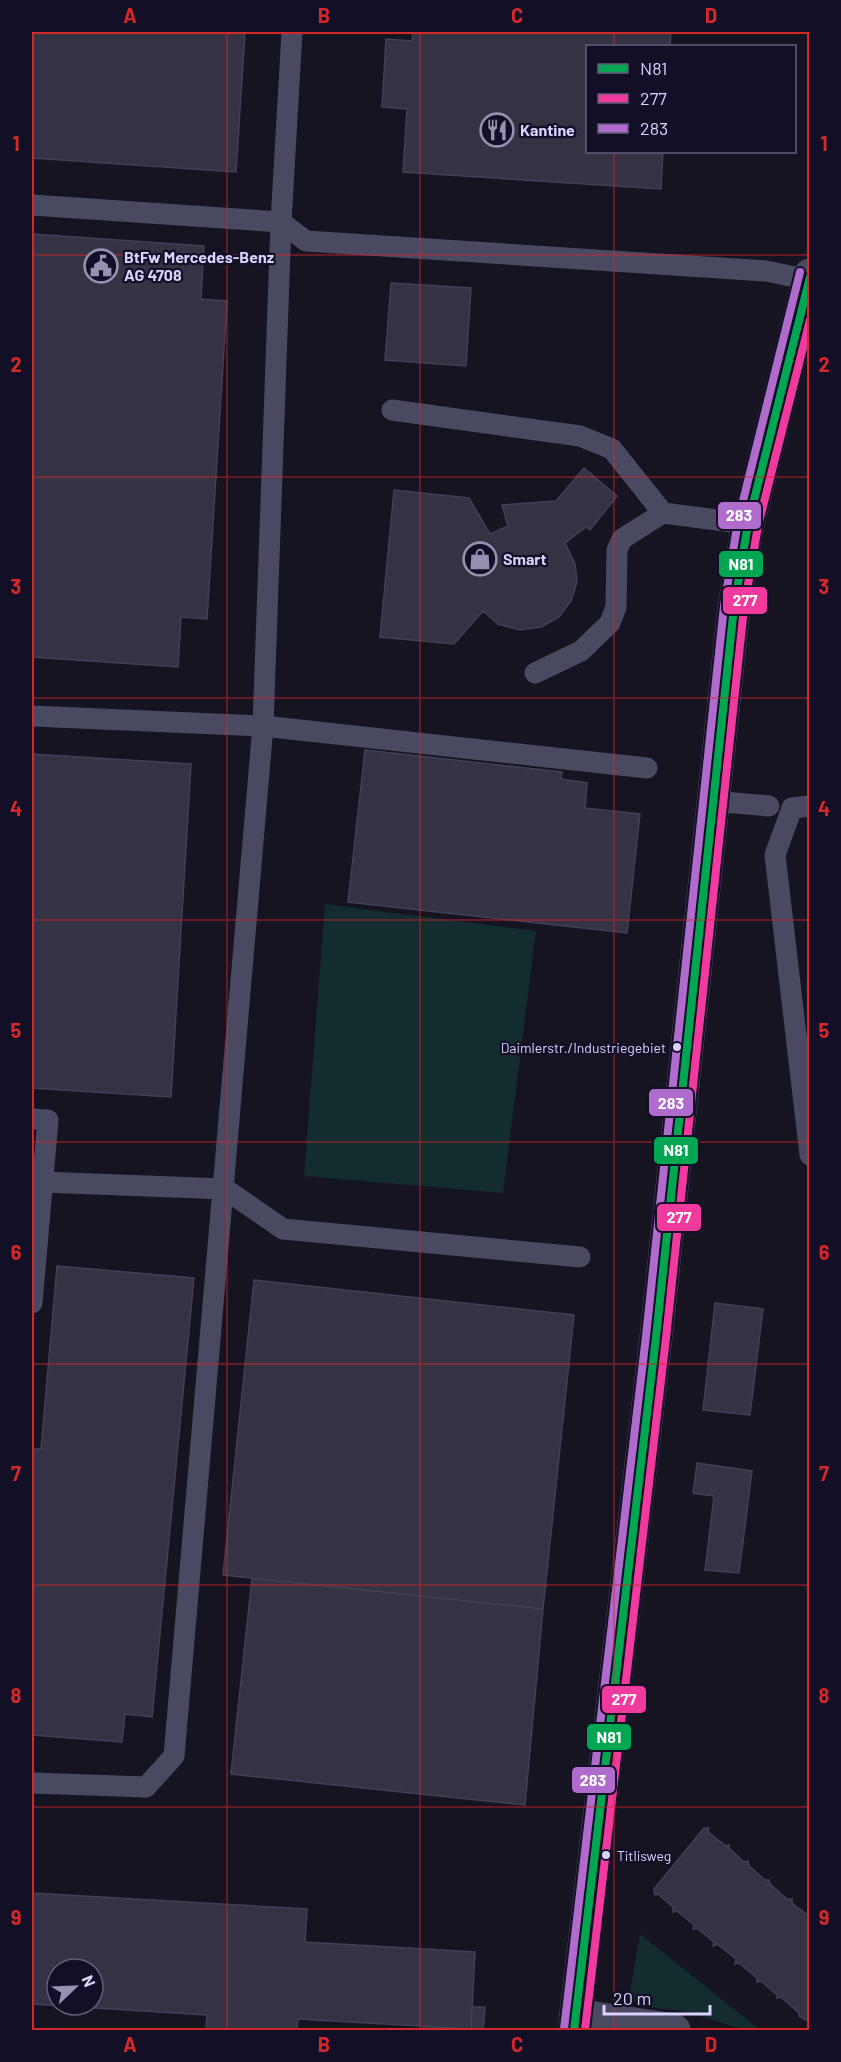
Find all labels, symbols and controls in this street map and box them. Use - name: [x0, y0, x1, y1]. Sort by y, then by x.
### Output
- text: A: [123, 3, 137, 27]
- text: B: [318, 3, 330, 27]
- text: C: [511, 3, 523, 27]
- text: D: [705, 3, 717, 27]
- legend: [586, 45, 796, 153]
- text: N81: [640, 57, 667, 79]
- text: 277: [640, 87, 667, 109]
- restaurant icon: Kantine: [479, 112, 515, 148]
- text: 283: [640, 117, 668, 139]
- place label: Kantine: [520, 120, 575, 139]
- text: 1: [12, 131, 20, 155]
- text: 1: [820, 131, 828, 155]
- place label: BtFw Mercedes-Benz AG 4708: [124, 247, 274, 284]
- public building icon: BtFw Mercedes-Benz AG 4708: [83, 248, 119, 284]
- text: 2: [10, 352, 22, 376]
- text: 2: [818, 352, 830, 376]
- line badge: 283: [717, 501, 762, 530]
- text: 283: [726, 505, 752, 524]
- shop icon: Smart: [462, 541, 498, 577]
- place label: Smart: [503, 549, 547, 568]
- line badge: N81: [718, 550, 764, 578]
- text: N81: [729, 554, 753, 573]
- text: 3: [11, 574, 21, 598]
- text: 3: [819, 574, 829, 598]
- line badge: 277: [722, 586, 768, 615]
- text: 277: [733, 590, 757, 609]
- text: 4: [10, 796, 22, 820]
- text: 4: [818, 796, 830, 820]
- text: 5: [11, 1018, 22, 1042]
- text: 5: [819, 1018, 830, 1042]
- place label: Daimlerstr./Industriegebiet: [501, 1039, 666, 1056]
- marker: Daimlerstr./Industriegebiet: [671, 1041, 683, 1053]
- line badge: 283: [648, 1088, 694, 1117]
- text: 283: [658, 1093, 684, 1112]
- line badge: N81: [653, 1136, 699, 1165]
- text: N81: [664, 1140, 688, 1159]
- line badge: 277: [656, 1203, 702, 1232]
- text: 277: [667, 1207, 691, 1226]
- text: 6: [11, 1240, 22, 1264]
- text: 6: [819, 1240, 830, 1264]
- text: 7: [11, 1461, 21, 1485]
- text: 7: [819, 1461, 829, 1485]
- text: 8: [11, 1683, 22, 1707]
- text: 8: [819, 1683, 830, 1707]
- line badge: 277: [601, 1685, 647, 1714]
- text: 277: [612, 1689, 636, 1708]
- line badge: N81: [586, 1723, 632, 1751]
- text: N81: [597, 1727, 621, 1746]
- line badge: 283: [571, 1766, 616, 1794]
- text: 283: [580, 1770, 606, 1789]
- place label: Titlisweg: [617, 1847, 671, 1864]
- marker: Titlisweg: [600, 1849, 612, 1861]
- text: 9: [11, 1905, 21, 1929]
- text: 9: [819, 1905, 829, 1929]
- north arrow: [45, 1957, 105, 2017]
- text: N: [78, 1972, 100, 1990]
- scale bar: [604, 1978, 710, 2016]
- text: 20 m: [613, 1987, 651, 2009]
- text: A: [123, 2032, 137, 2056]
- text: B: [318, 2032, 330, 2056]
- text: C: [511, 2032, 523, 2056]
- text: D: [705, 2032, 717, 2056]

